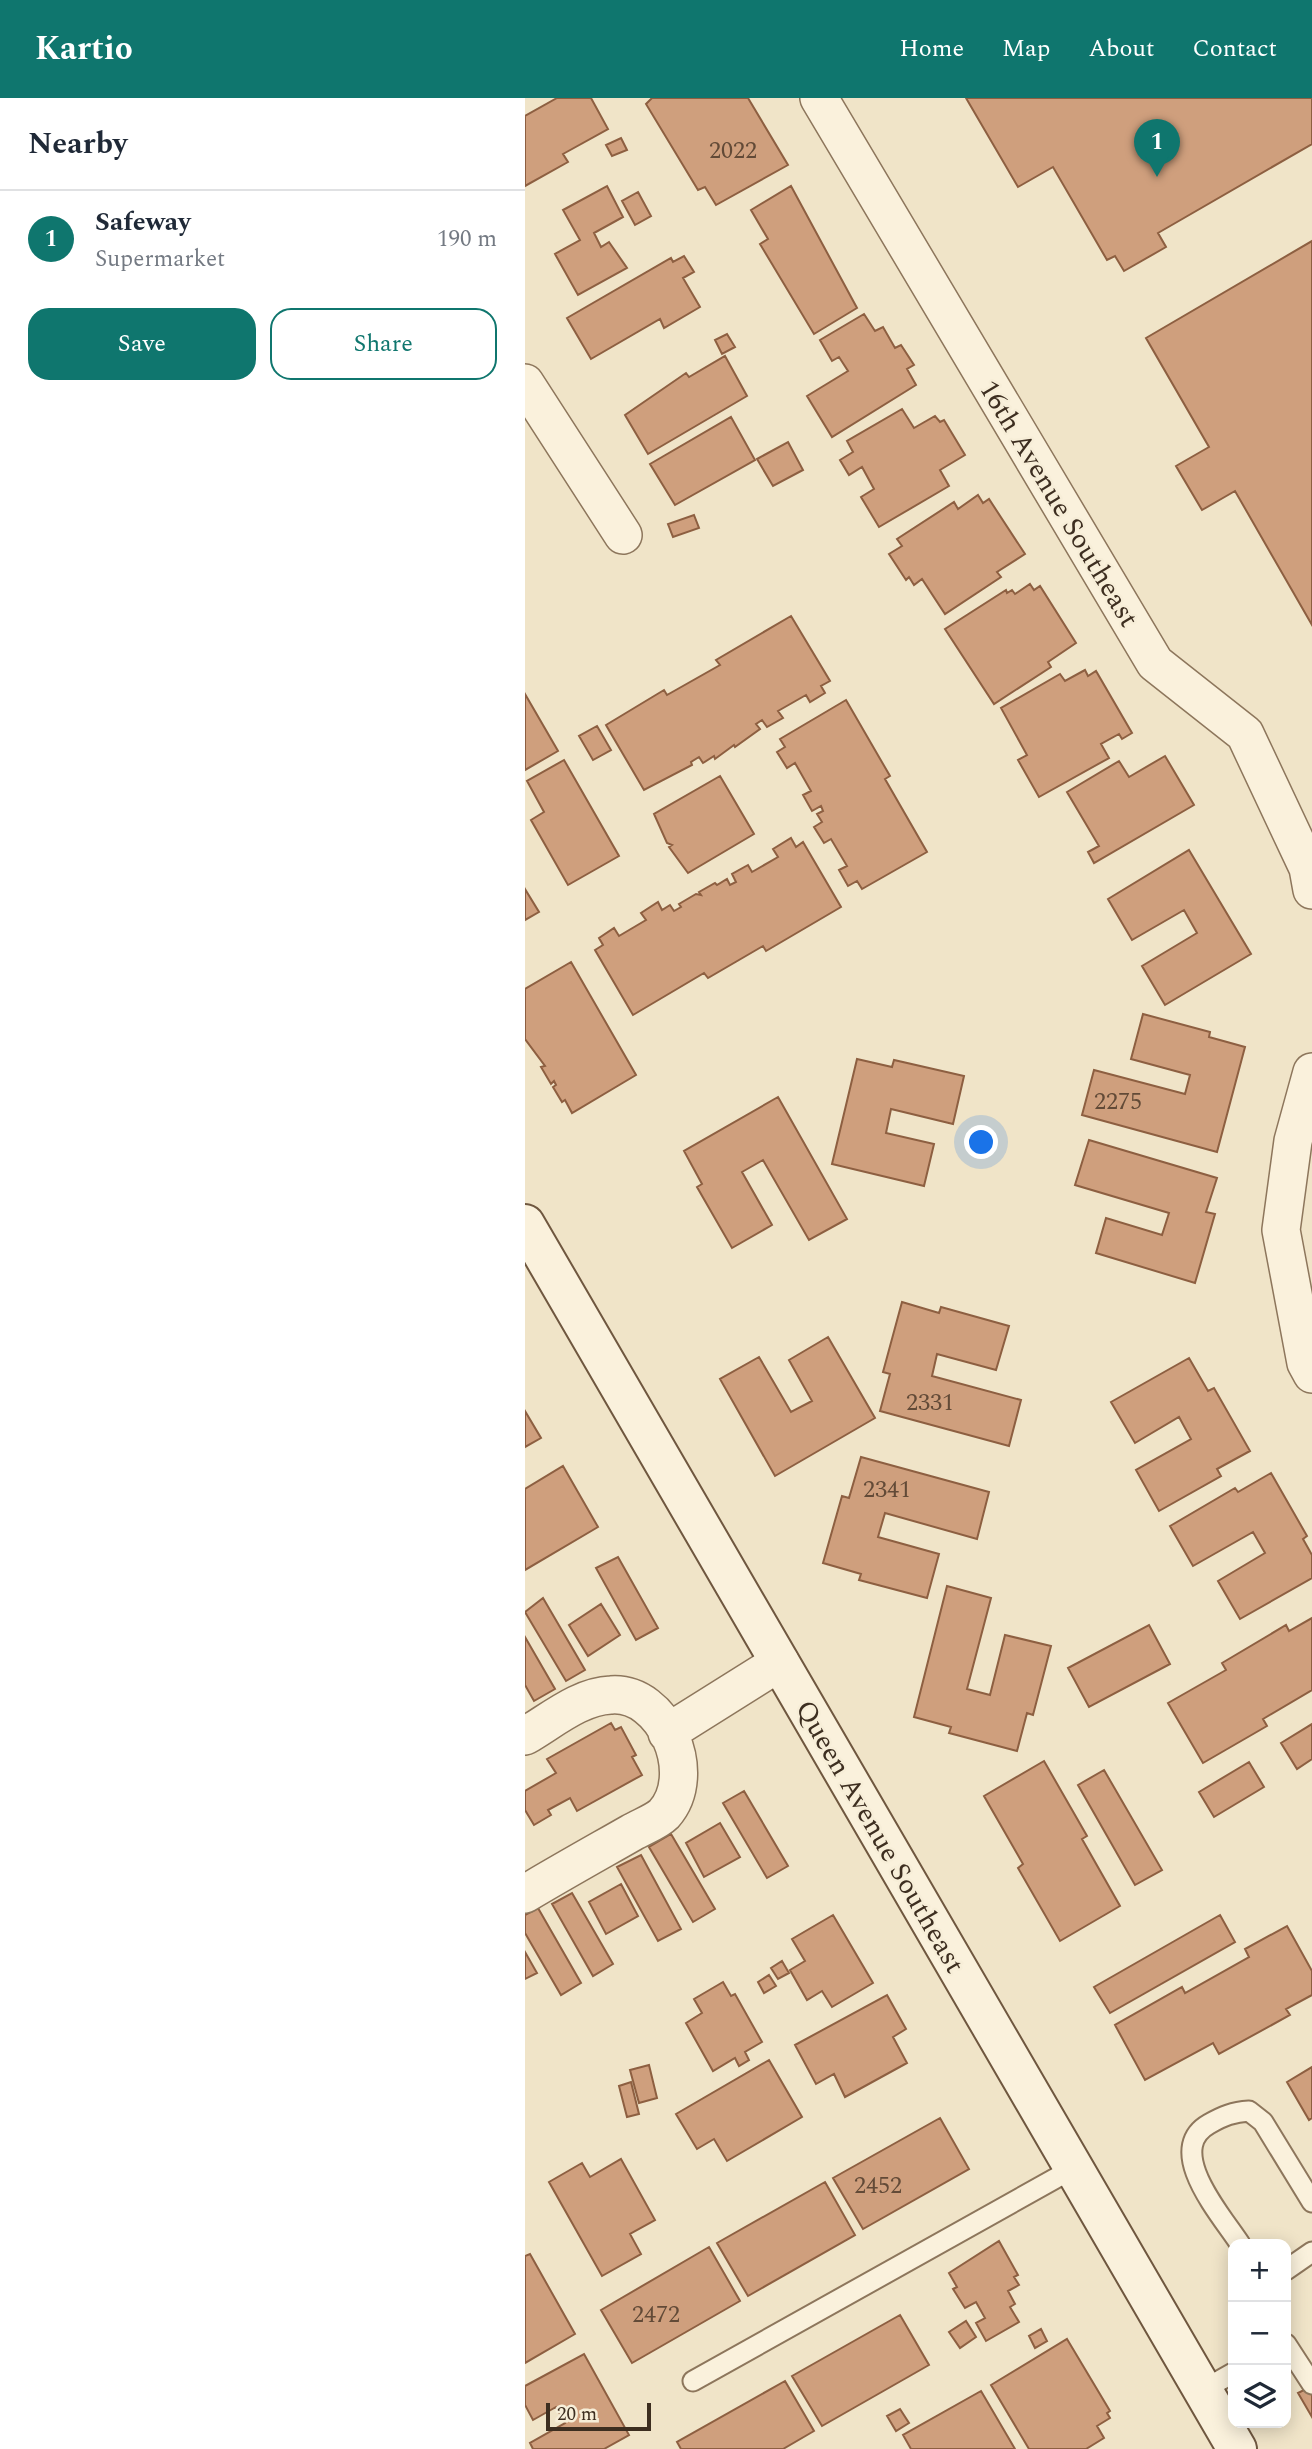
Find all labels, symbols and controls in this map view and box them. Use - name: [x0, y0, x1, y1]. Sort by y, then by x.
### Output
- text: Kartio: [35, 24, 133, 74]
- text: Home: [899, 31, 964, 67]
- text: Map: [1002, 31, 1050, 67]
- text: About: [1088, 31, 1154, 67]
- text: Contact: [1192, 31, 1277, 67]
- pin: 1: [1134, 119, 1180, 177]
- text: Nearby: [28, 121, 127, 167]
- house number: 2022: [709, 133, 757, 169]
- text: Safeway: [95, 202, 191, 242]
- text: 1: [45, 222, 57, 257]
- text: 190 m: [437, 222, 497, 257]
- text: Supermarket: [95, 242, 225, 277]
- button: Save: [28, 308, 256, 380]
- button: Share: [270, 308, 497, 380]
- street label: 16th Avenue Southeast: [968, 372, 1150, 636]
- house number: 2275: [1094, 1084, 1142, 1120]
- your location: [964, 1125, 998, 1159]
- house number: 2331: [906, 1385, 954, 1421]
- house number: 2341: [863, 1472, 911, 1508]
- street label: Queen Avenue Southeast: [784, 1692, 976, 1982]
- house number: 2452: [854, 2168, 902, 2204]
- map controls: [1228, 2239, 1291, 2428]
- button: +: [1228, 2239, 1291, 2302]
- house number: 2472: [632, 2297, 680, 2333]
- button: −: [1228, 2302, 1291, 2365]
- button: layers: [1228, 2365, 1291, 2428]
- scale bar: [546, 2400, 651, 2432]
- text: 20 m: [557, 2400, 597, 2429]

